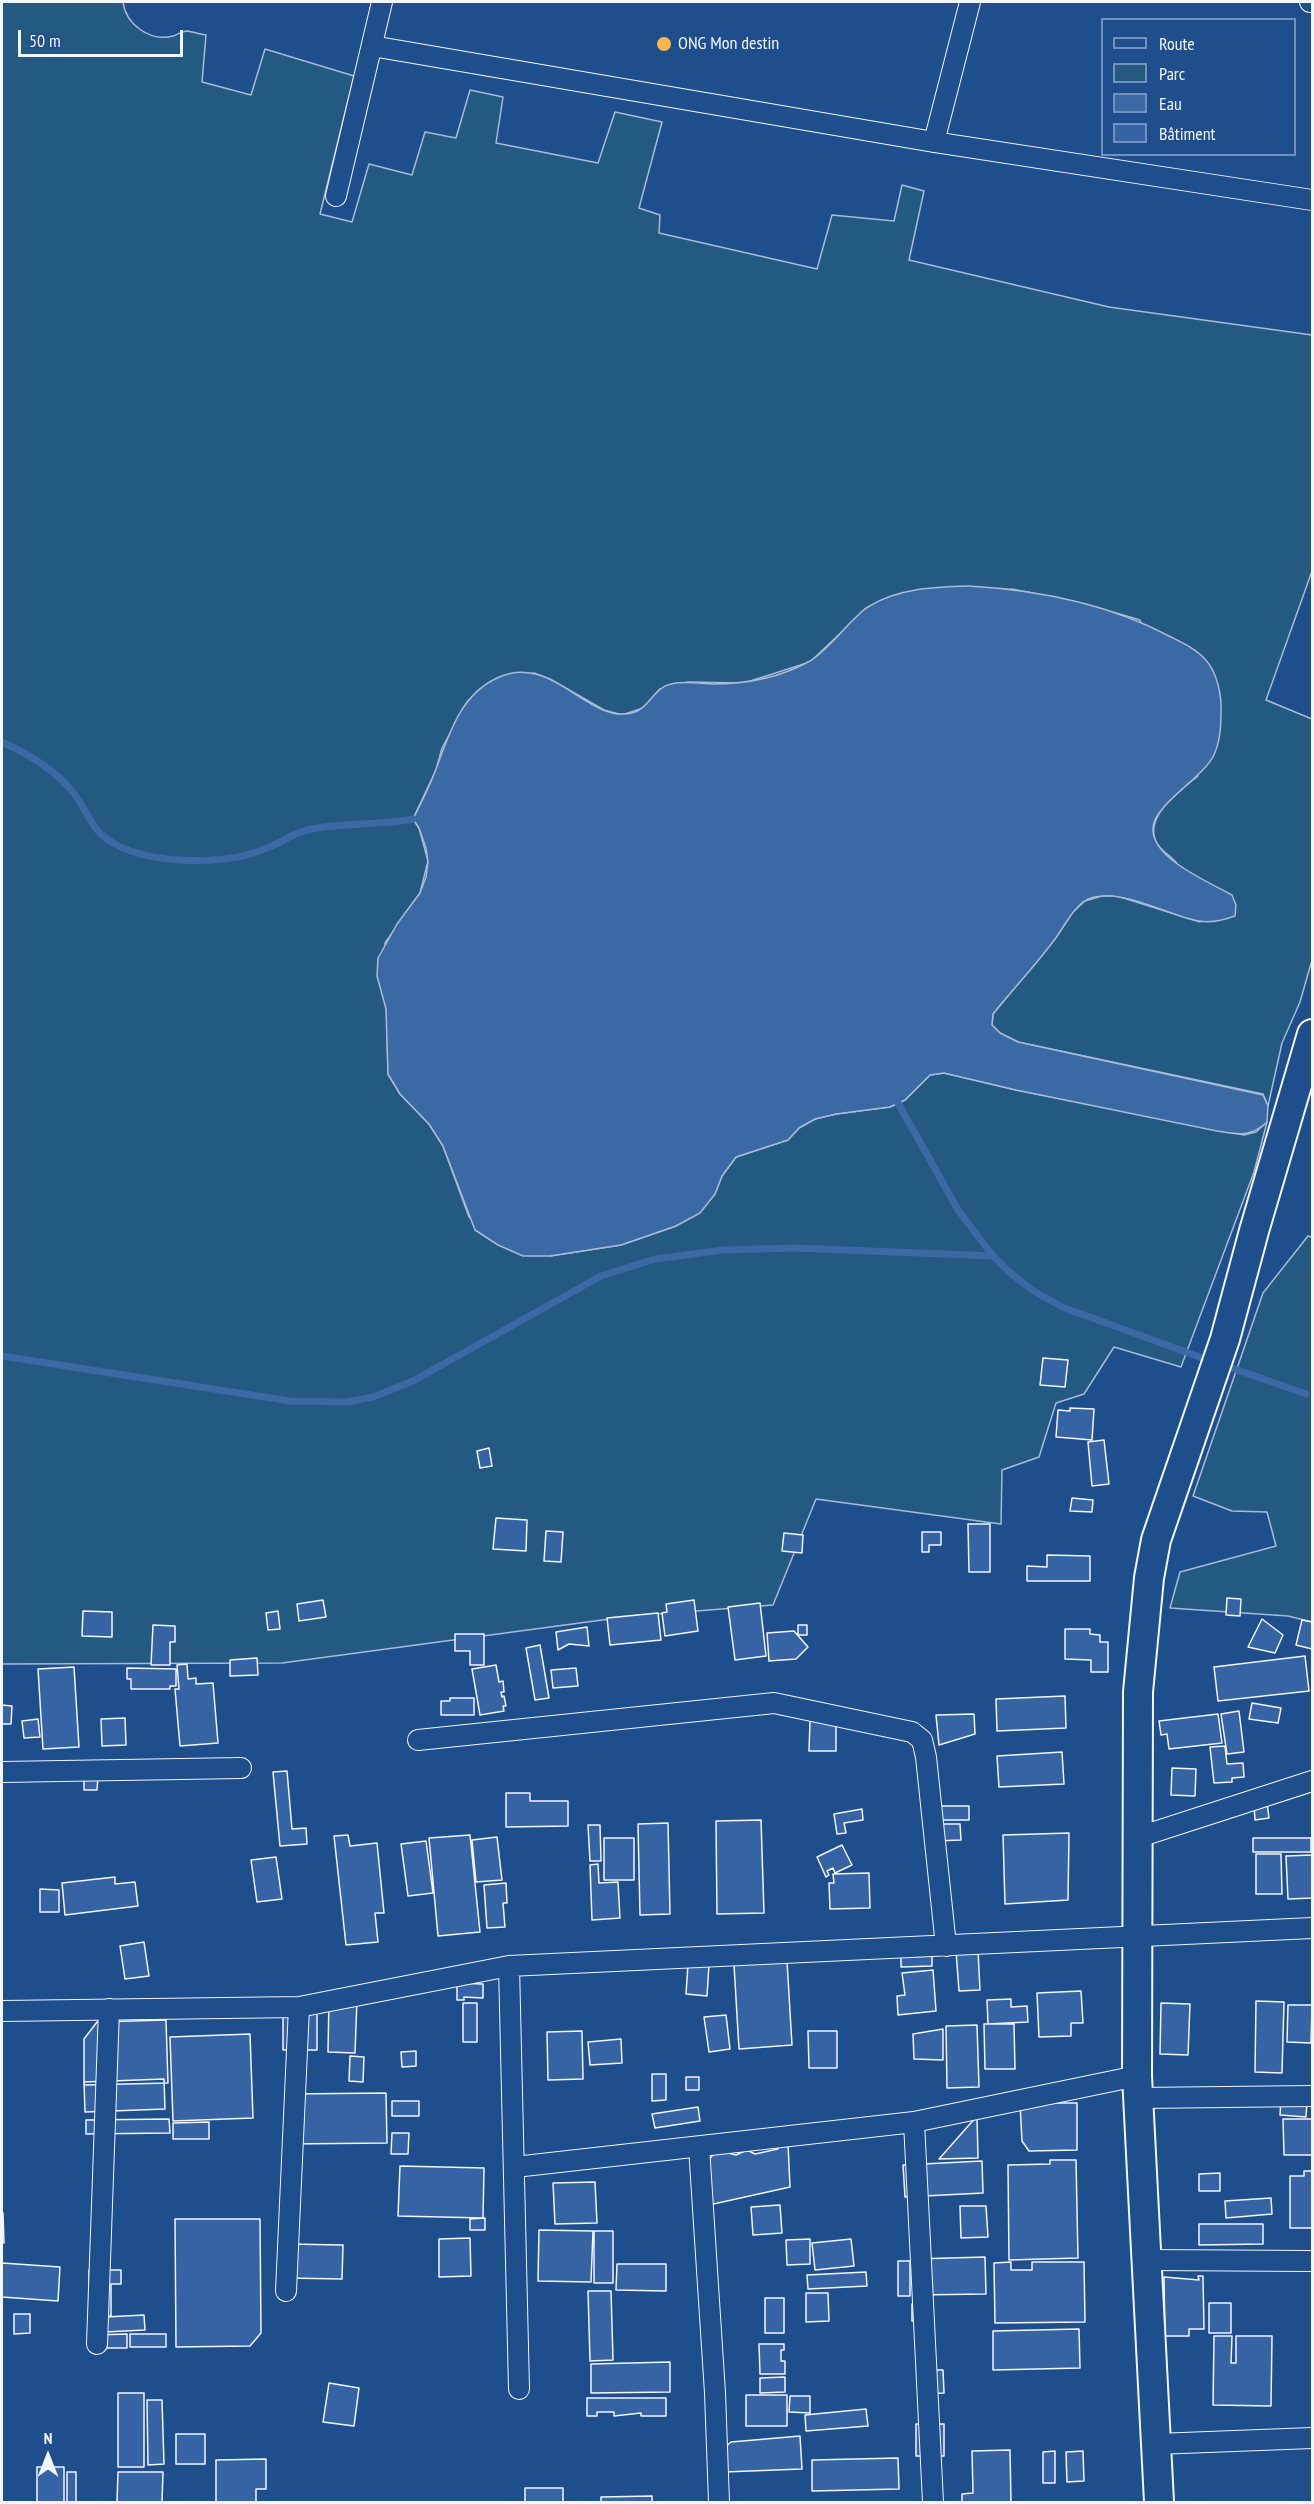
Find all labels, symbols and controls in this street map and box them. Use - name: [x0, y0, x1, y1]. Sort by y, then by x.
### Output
- scale bar: [21, 18, 186, 56]
- legend: [1101, 18, 1296, 156]
- text: 50 m: [29, 29, 61, 52]
- text: Route: [1159, 32, 1195, 55]
- place label: ONG Mon destin: [678, 33, 779, 55]
- marker: ONG Mon destin: [655, 35, 673, 53]
- text: Parc: [1159, 62, 1185, 85]
- text: Eau: [1159, 92, 1182, 115]
- text: Bâtiment: [1159, 122, 1216, 145]
- north arrow: [18, 2426, 78, 2486]
- text: N: [44, 2428, 52, 2448]

